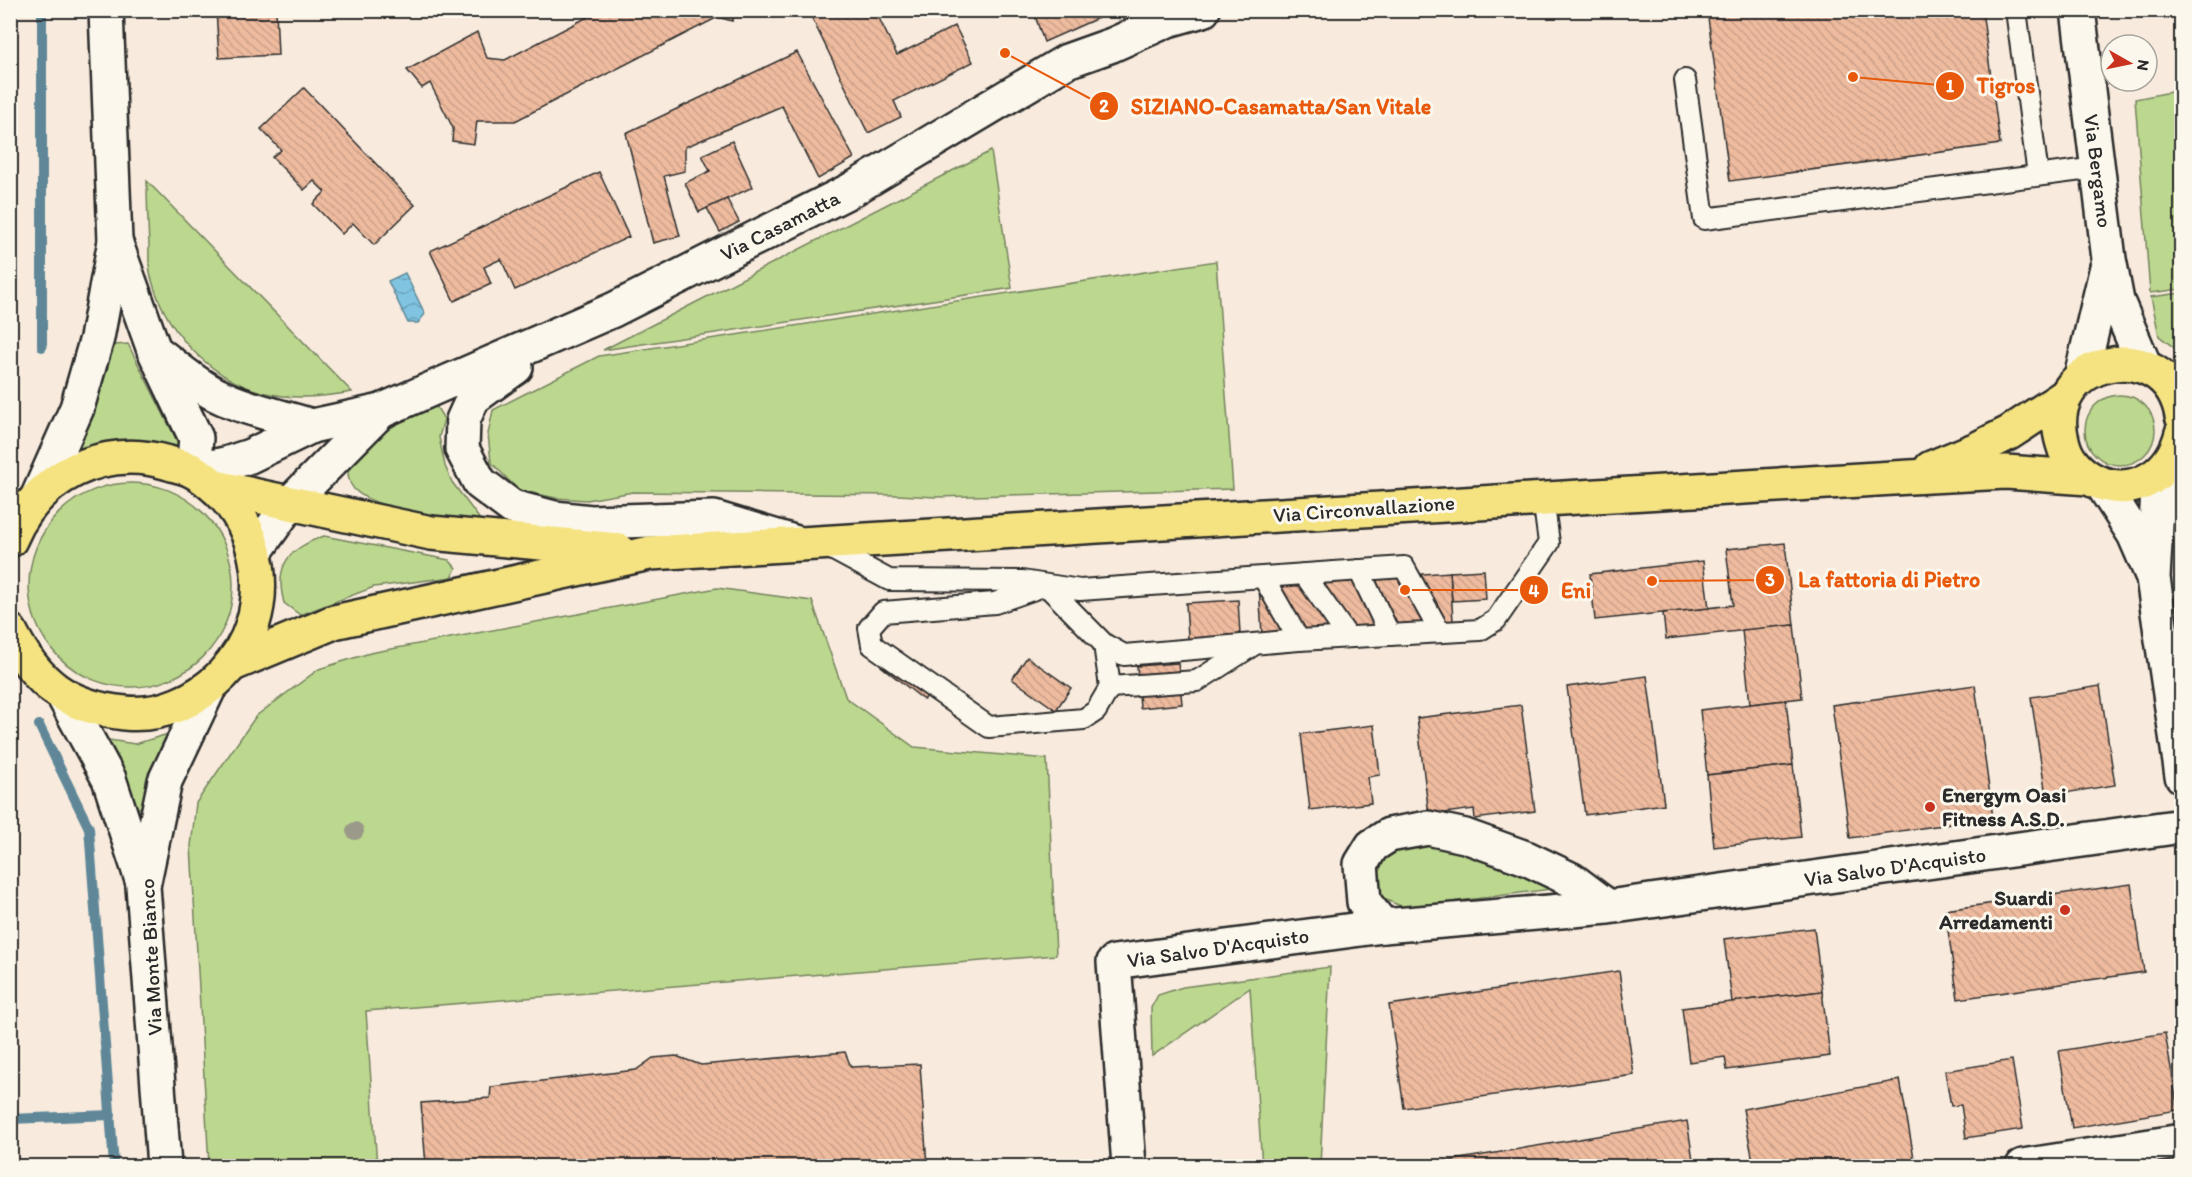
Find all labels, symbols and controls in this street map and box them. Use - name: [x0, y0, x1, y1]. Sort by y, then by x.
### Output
- north arrow: [2099, 33, 2159, 93]
- text: N: [2133, 58, 2154, 72]
- callout: Tigros: [1935, 66, 2048, 106]
- text: Tigros: [1976, 72, 2035, 99]
- text: 1: [1946, 75, 1955, 97]
- callout: SIZIANO-Casamatta/San Vitale: [1089, 86, 1443, 126]
- text: SIZIANO-Casamatta/San Vitale: [1131, 93, 1431, 120]
- text: 2: [1099, 95, 1109, 117]
- street label: Via Bergamo: [2079, 113, 2118, 229]
- street label: Via Casamatta: [716, 185, 844, 266]
- street label: Via Circonvallazione: [1272, 490, 1456, 527]
- callout: La fattoria di Pietro: [1755, 560, 1992, 600]
- text: La fattoria di Pietro: [1798, 566, 1980, 593]
- text: 3: [1765, 569, 1775, 591]
- callout: Eni: [1519, 570, 1603, 610]
- text: Eni: [1561, 577, 1591, 604]
- text: 4: [1529, 580, 1540, 602]
- place label: Energym Oasi Fitness A.S.D.: [1942, 782, 2066, 831]
- marker: Energym Oasi Fitness A.S.D.: [1923, 800, 1937, 814]
- street label: Via Salvo D'Acquisto: [1802, 841, 1987, 892]
- street label: Via Monte Bianco: [134, 878, 167, 1036]
- place label: Suardi Arredamenti: [1938, 885, 2053, 934]
- marker: Suardi Arredamenti: [2058, 903, 2072, 917]
- street label: Via Salvo D'Acquisto: [1125, 922, 1310, 973]

